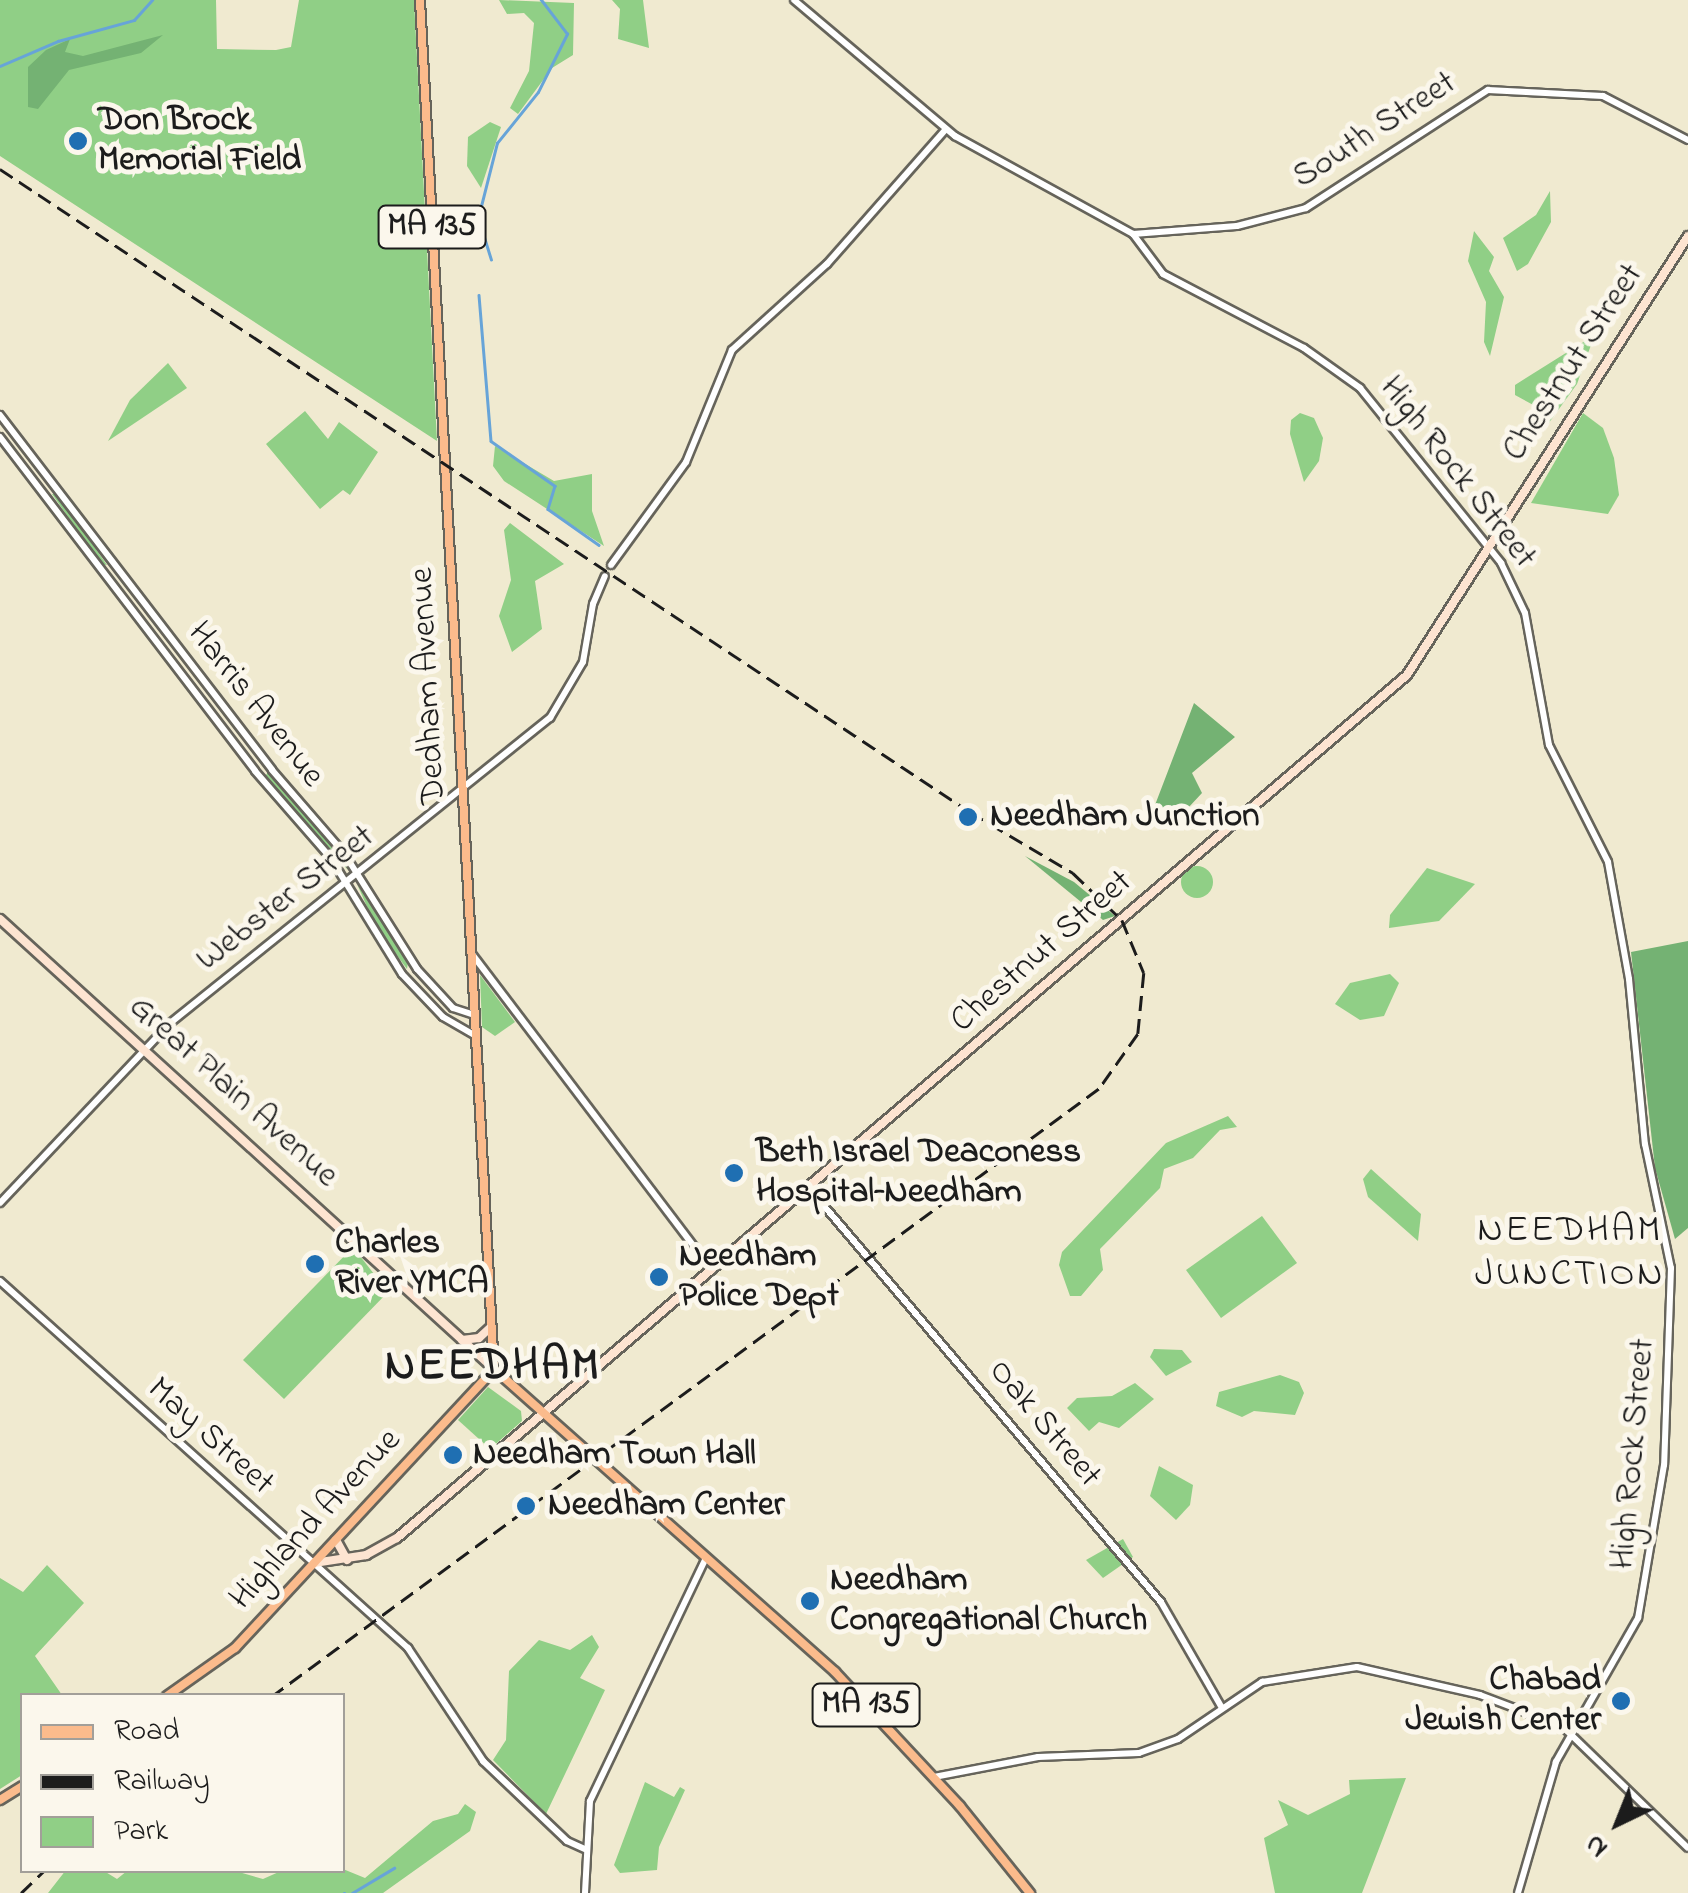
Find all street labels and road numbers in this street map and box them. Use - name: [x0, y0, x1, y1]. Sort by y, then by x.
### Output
- street label: South Street: [1286, 63, 1464, 199]
- road number: MA 135: [377, 200, 487, 254]
- street label: Chestnut Street: [1495, 256, 1653, 470]
- street label: High Rock Street: [1369, 369, 1545, 577]
- street label: Dedham Avenue: [402, 567, 456, 805]
- street label: Harris Avenue: [177, 614, 333, 796]
- street label: Webster Street: [189, 816, 383, 982]
- street label: Chestnut Street: [943, 862, 1141, 1042]
- street label: Great Plain Avenue: [119, 987, 347, 1197]
- street label: High Rock Street: [1603, 1337, 1665, 1571]
- street label: Oak Street: [978, 1351, 1110, 1497]
- street label: May Street: [138, 1369, 282, 1505]
- street label: Highland Avenue: [221, 1421, 411, 1619]
- road number: MA 135: [811, 1678, 921, 1732]

